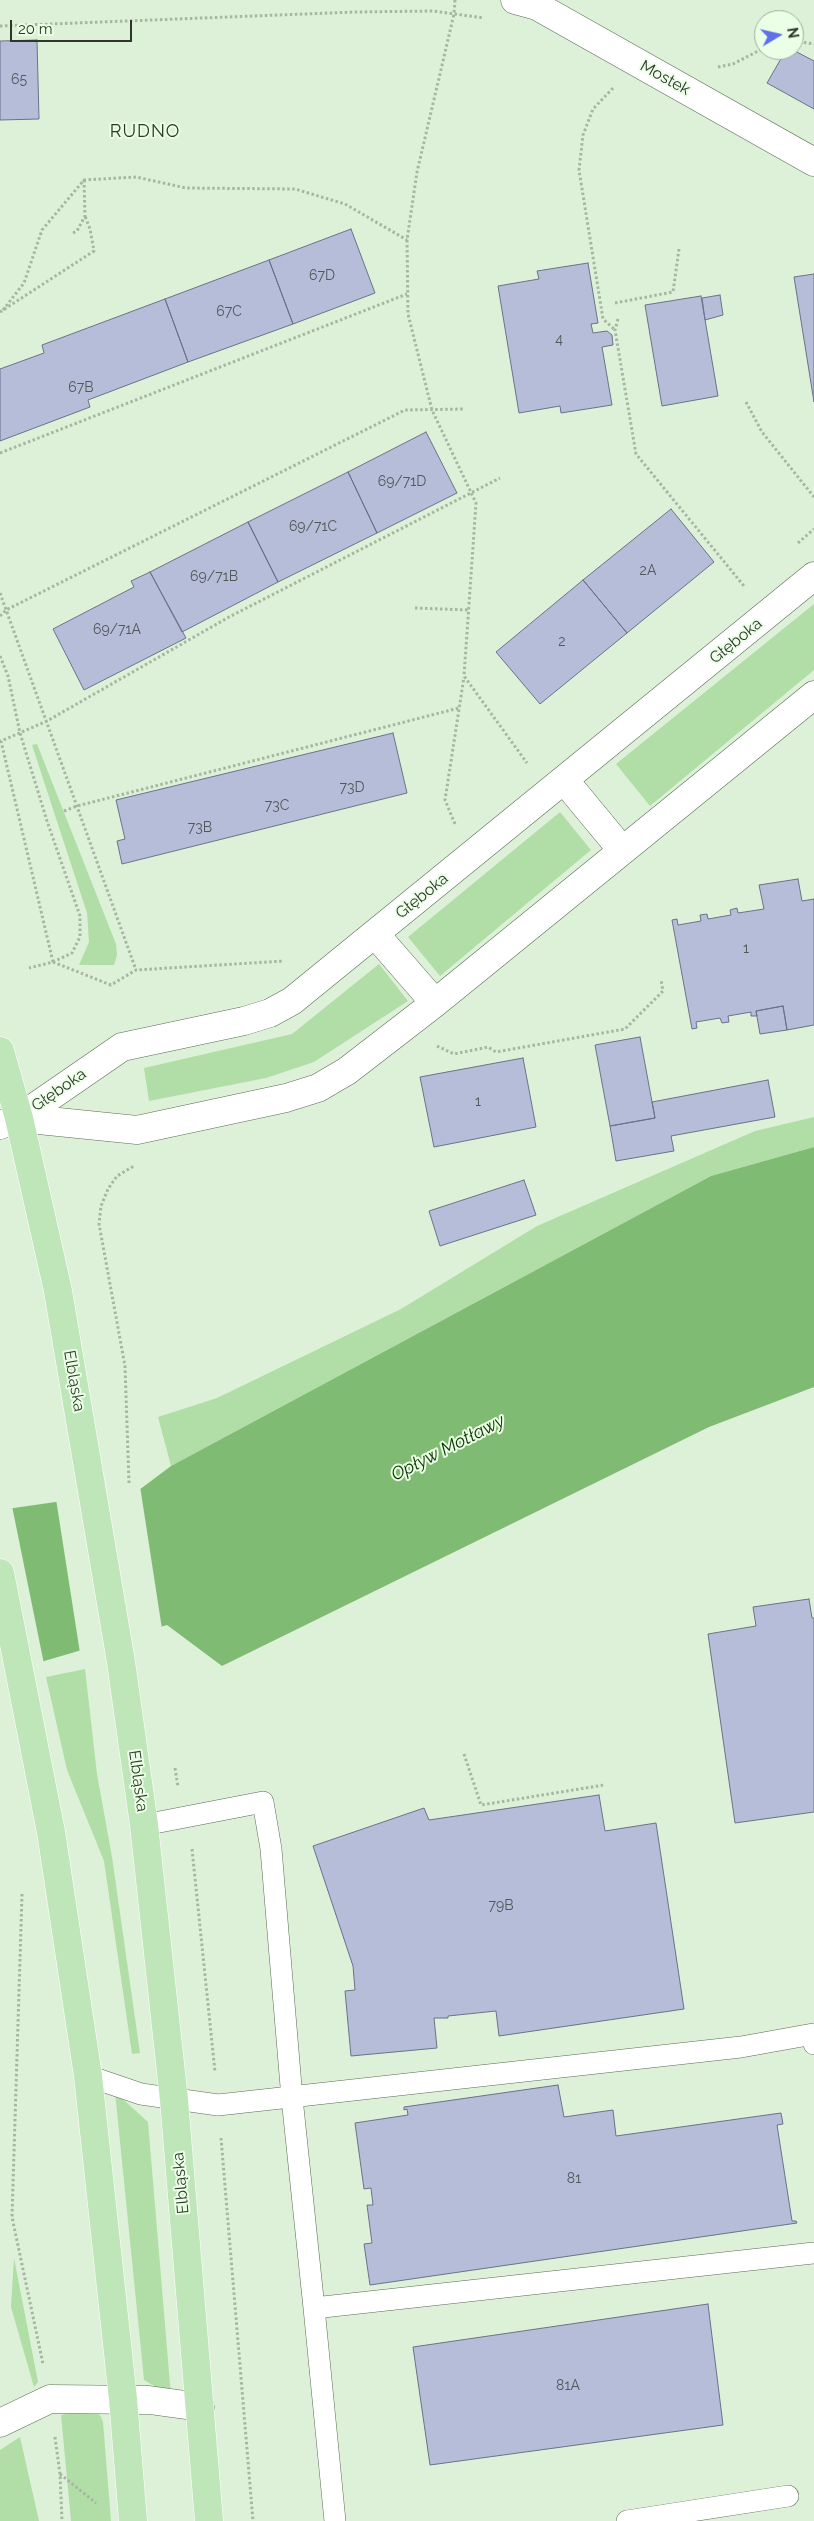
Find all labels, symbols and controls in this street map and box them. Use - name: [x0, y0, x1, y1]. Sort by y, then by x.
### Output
- scale bar: [12, 10, 135, 42]
- north arrow: [754, 10, 804, 60]
- text: 20 m: [18, 20, 53, 38]
- text: N: [784, 26, 802, 39]
- street label: Mostek: [637, 56, 693, 100]
- house number: 65: [11, 72, 27, 88]
- district label: RUDNO: [109, 121, 181, 143]
- house number: 67D: [309, 268, 335, 284]
- house number: 67C: [216, 304, 242, 320]
- house number: 4: [555, 332, 563, 348]
- house number: 67B: [68, 380, 94, 396]
- house number: 69/71D: [378, 474, 426, 490]
- house number: 69/71C: [289, 519, 337, 535]
- house number: 2A: [640, 563, 656, 579]
- house number: 69/71B: [190, 569, 238, 585]
- street label: Głęboka: [706, 614, 766, 668]
- house number: 69/71A: [93, 622, 141, 638]
- house number: 2: [558, 634, 566, 650]
- house number: 73D: [340, 780, 364, 796]
- house number: 73C: [265, 798, 289, 814]
- house number: 73B: [188, 820, 212, 836]
- street label: Głęboka: [392, 869, 452, 923]
- house number: 1: [743, 941, 749, 957]
- street label: Głęboka: [28, 1064, 90, 1116]
- house number: 1: [475, 1094, 481, 1110]
- street label: Elbląska: [59, 1349, 89, 1413]
- water label: Opływ Motławy: [388, 1410, 508, 1486]
- street label: Elbląska: [124, 1749, 152, 1813]
- house number: 79B: [489, 1898, 513, 1914]
- street label: Elbląska: [169, 2151, 193, 2215]
- house number: 81: [567, 2171, 581, 2187]
- house number: 81A: [556, 2378, 580, 2394]

